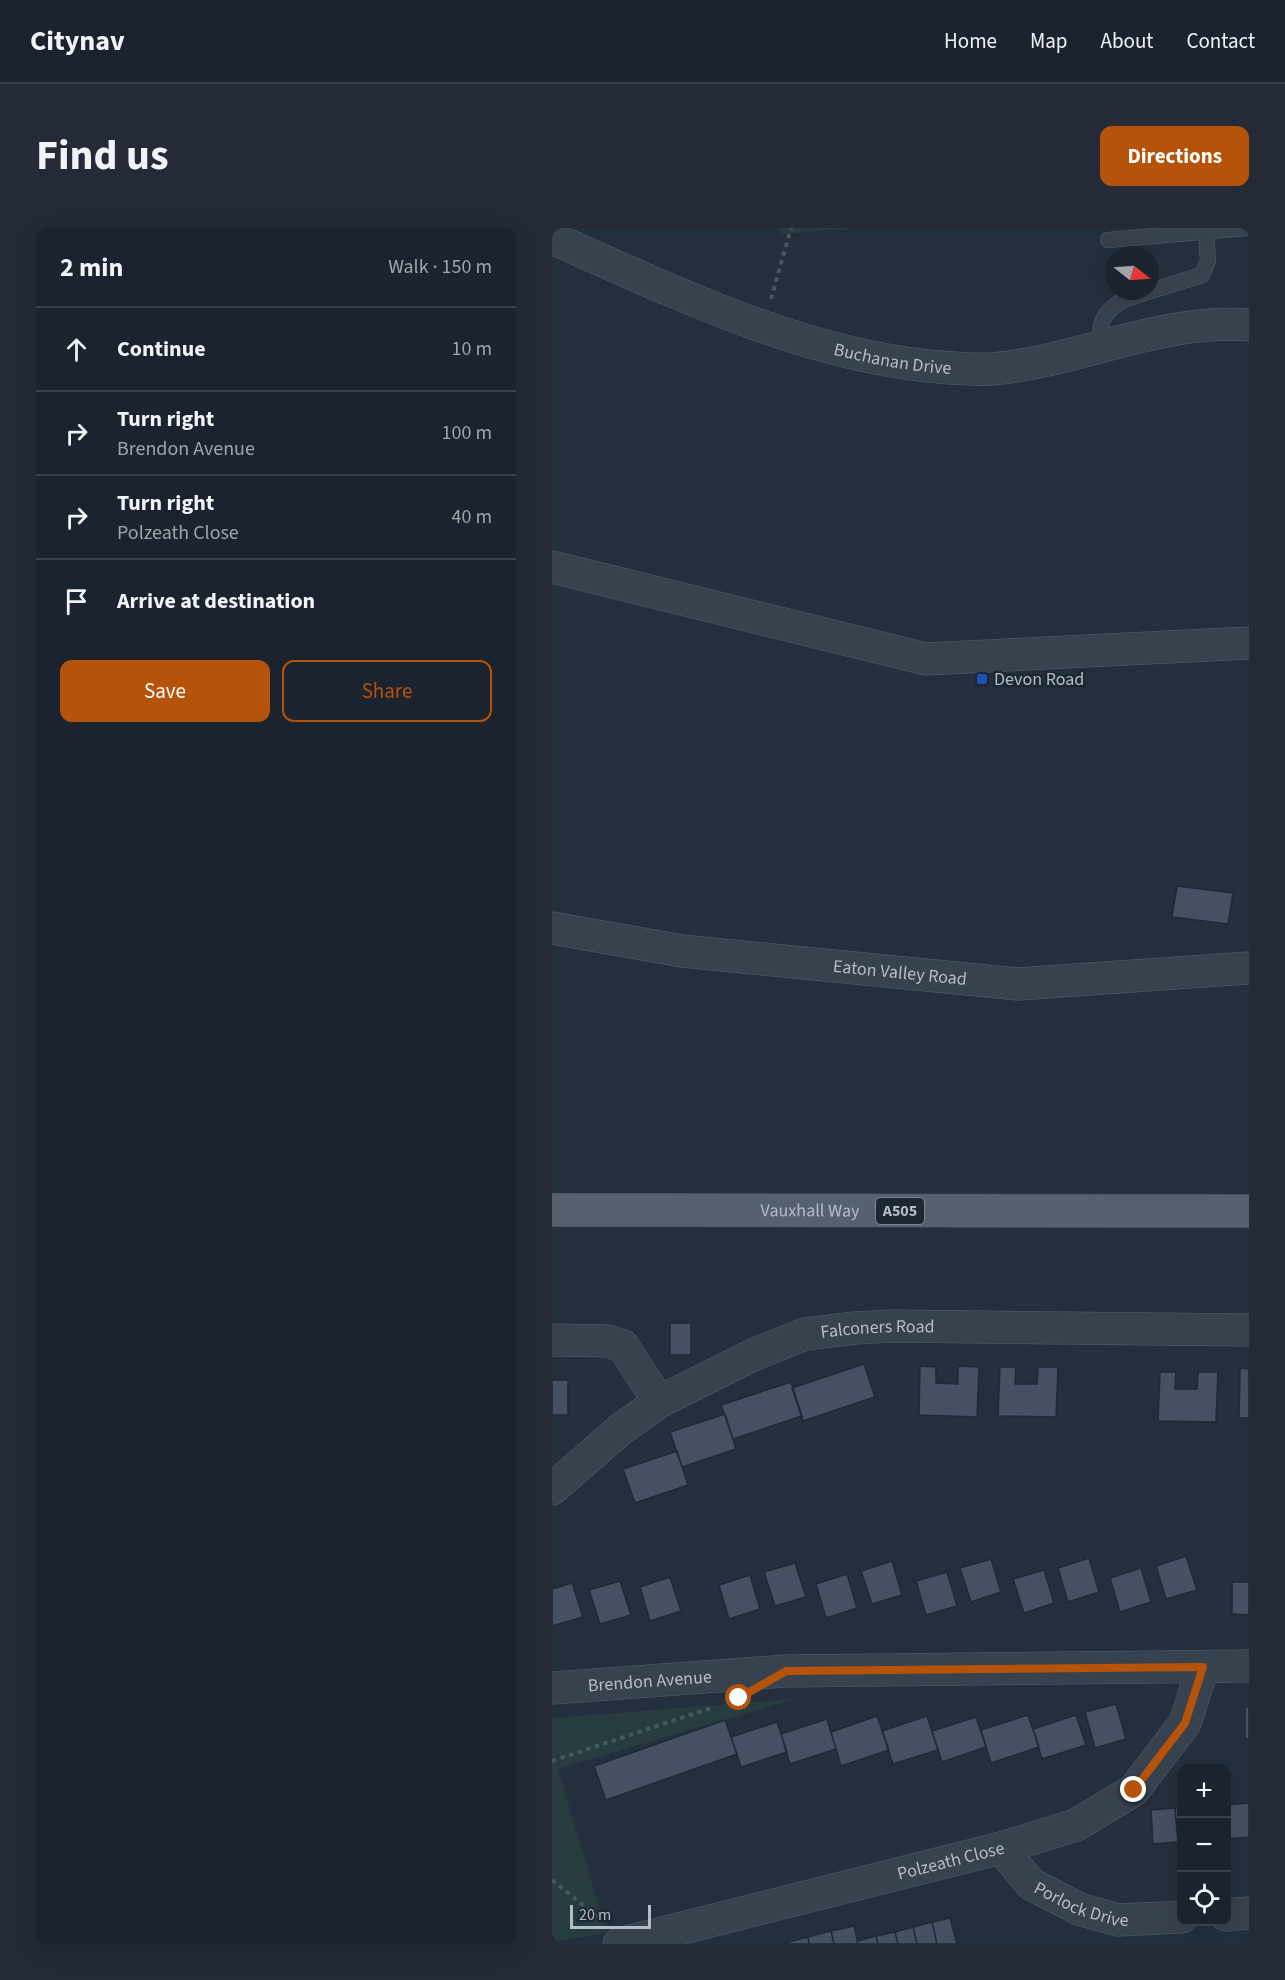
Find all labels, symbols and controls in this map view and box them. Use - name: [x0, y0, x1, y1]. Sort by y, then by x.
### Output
- text: Citynav: [30, 21, 125, 61]
- text: Home: [944, 26, 997, 56]
- text: Map: [1030, 26, 1068, 56]
- text: About: [1101, 26, 1153, 56]
- text: Contact: [1186, 26, 1255, 56]
- text: Find us: [36, 126, 169, 186]
- button: Directions: [1100, 126, 1249, 186]
- north arrow: [1105, 246, 1159, 300]
- text: 2 min: [60, 249, 123, 286]
- text: Walk · 150 m: [388, 253, 492, 281]
- icon: ahead: [60, 333, 93, 366]
- text: Continue: [117, 333, 206, 365]
- text: 10 m: [452, 335, 492, 363]
- street label: Buchanan Drive: [831, 336, 953, 381]
- text: Turn right: [117, 403, 214, 435]
- icon: right: [60, 417, 93, 450]
- text: 100 m: [442, 419, 492, 447]
- text: Brendon Avenue: [117, 435, 255, 463]
- text: Turn right: [117, 487, 214, 519]
- icon: right: [60, 501, 93, 534]
- text: 40 m: [452, 503, 492, 531]
- text: Polzeath Close: [117, 519, 239, 547]
- icon: arrive: [60, 585, 93, 618]
- text: Arrive at destination: [117, 585, 315, 617]
- button: Save: [60, 660, 270, 722]
- button: Share: [282, 660, 492, 722]
- place label: Devon Road: [994, 667, 1084, 692]
- marker: Devon Road: [975, 672, 989, 686]
- street label: Eaton Valley Road: [832, 953, 968, 991]
- street label: Vauxhall Way: [761, 1198, 860, 1223]
- road number: A505: [876, 1198, 924, 1224]
- street label: Falconers Road: [819, 1313, 935, 1345]
- street label: Brendon Avenue: [587, 1664, 713, 1698]
- route start: [725, 1684, 751, 1710]
- map controls: [1177, 1764, 1231, 1926]
- button: +: [1177, 1764, 1231, 1818]
- route end: [1120, 1776, 1146, 1802]
- button: −: [1177, 1818, 1231, 1872]
- street label: Polzeath Close: [894, 1835, 1007, 1886]
- button: locate: [1177, 1872, 1231, 1926]
- street label: Porlock Drive: [1030, 1875, 1129, 1933]
- scale bar: [570, 1902, 651, 1930]
- text: 20 m: [579, 1904, 611, 1926]

